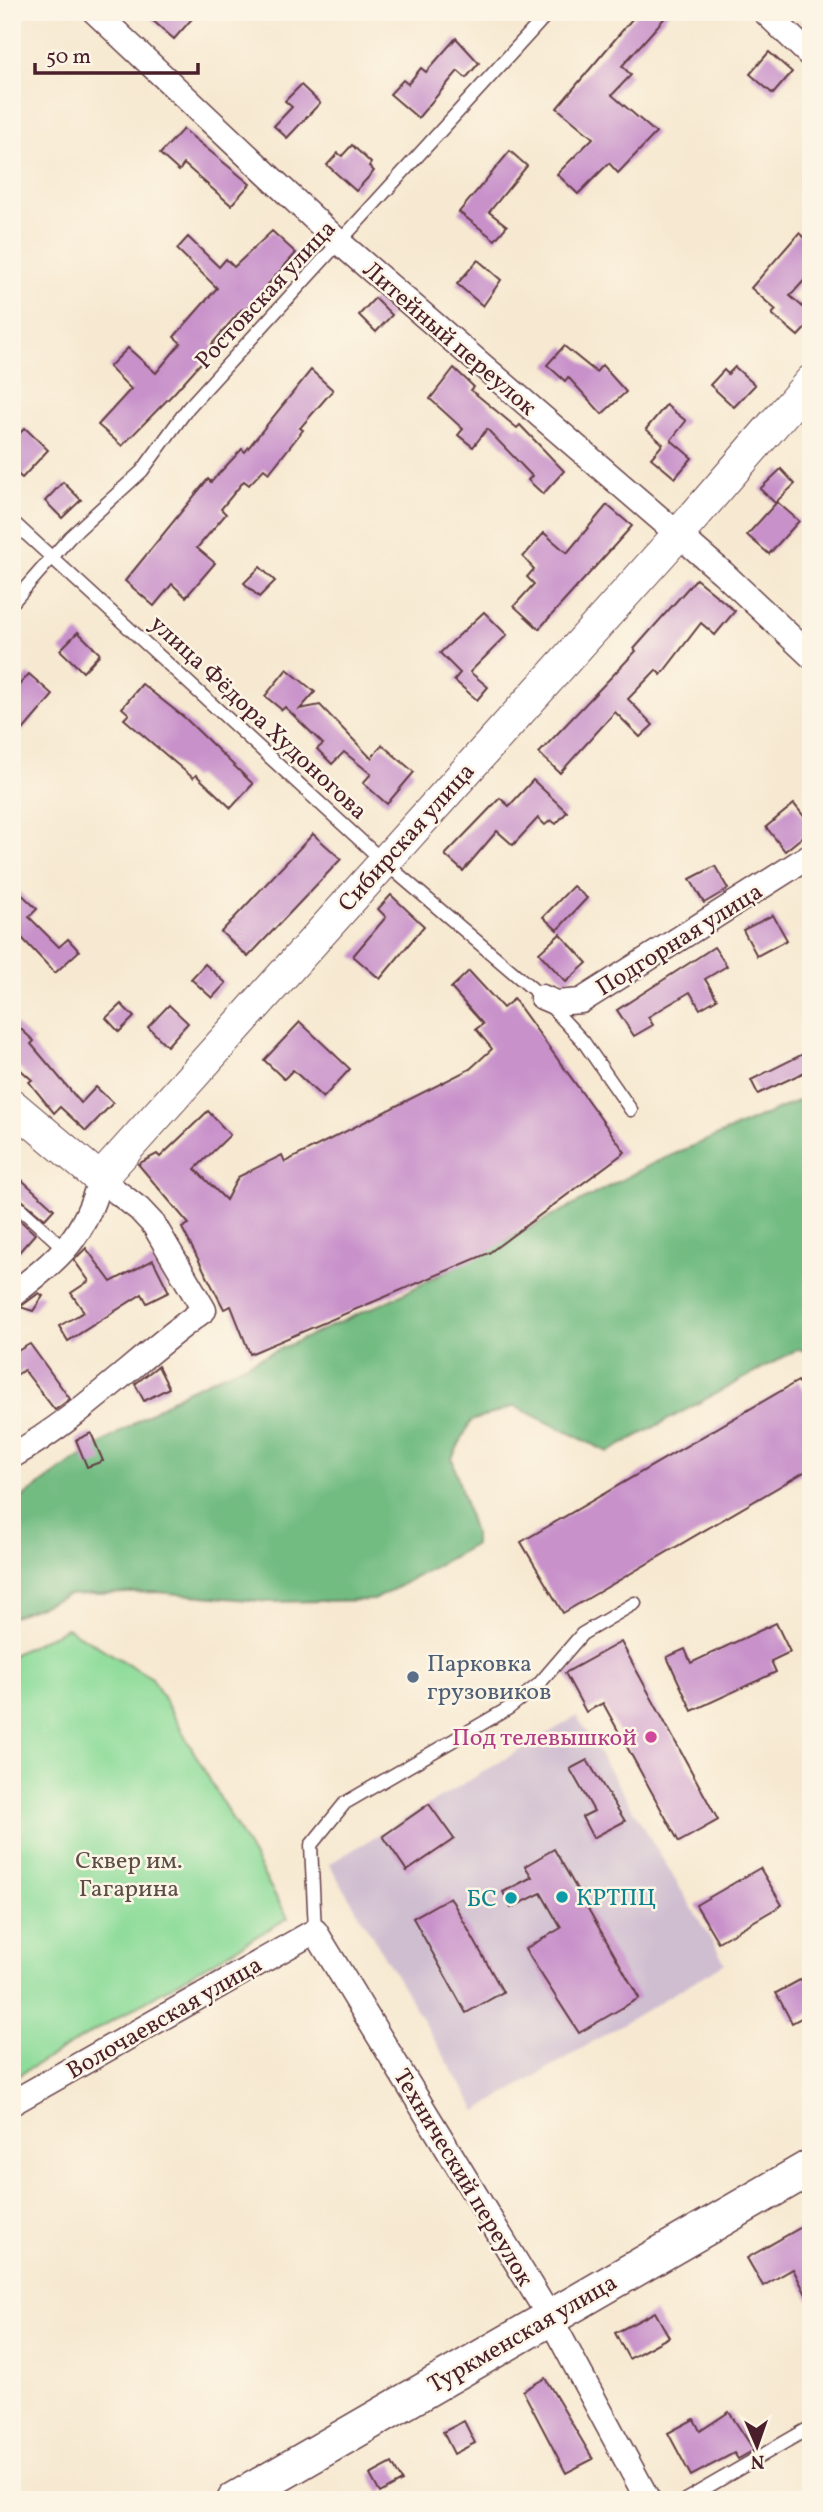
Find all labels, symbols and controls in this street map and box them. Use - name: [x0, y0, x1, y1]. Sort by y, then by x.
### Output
- scale bar: [35, 32, 198, 76]
- text: 50 m: [46, 43, 91, 72]
- street label: Ростовская улица: [188, 213, 345, 378]
- street label: Литейный переулок: [354, 254, 543, 425]
- street label: улица Фёдора Худоногова: [141, 608, 374, 829]
- street label: Сибирская улица: [331, 756, 484, 920]
- street label: Подгорная улица: [590, 876, 770, 1006]
- place label: Парковка грузовиков: [427, 1648, 551, 1710]
- marker: Парковка грузовиков: [405, 1669, 421, 1685]
- place label: Под телевышкой: [452, 1722, 637, 1756]
- marker: Под телевышкой: [643, 1729, 659, 1745]
- park label: Сквер им. Гагарина: [75, 1845, 183, 1907]
- place label: КРТПЦ: [576, 1882, 656, 1916]
- place label: БС: [467, 1883, 497, 1917]
- marker: КРТПЦ: [554, 1889, 570, 1905]
- marker: БС: [503, 1890, 519, 1906]
- street label: Волочаевская улица: [61, 1949, 269, 2089]
- street label: Технический переулок: [384, 2063, 541, 2293]
- street label: Туркменская улица: [422, 2267, 624, 2403]
- north arrow: [722, 2410, 792, 2480]
- text: N: [750, 2448, 765, 2474]

